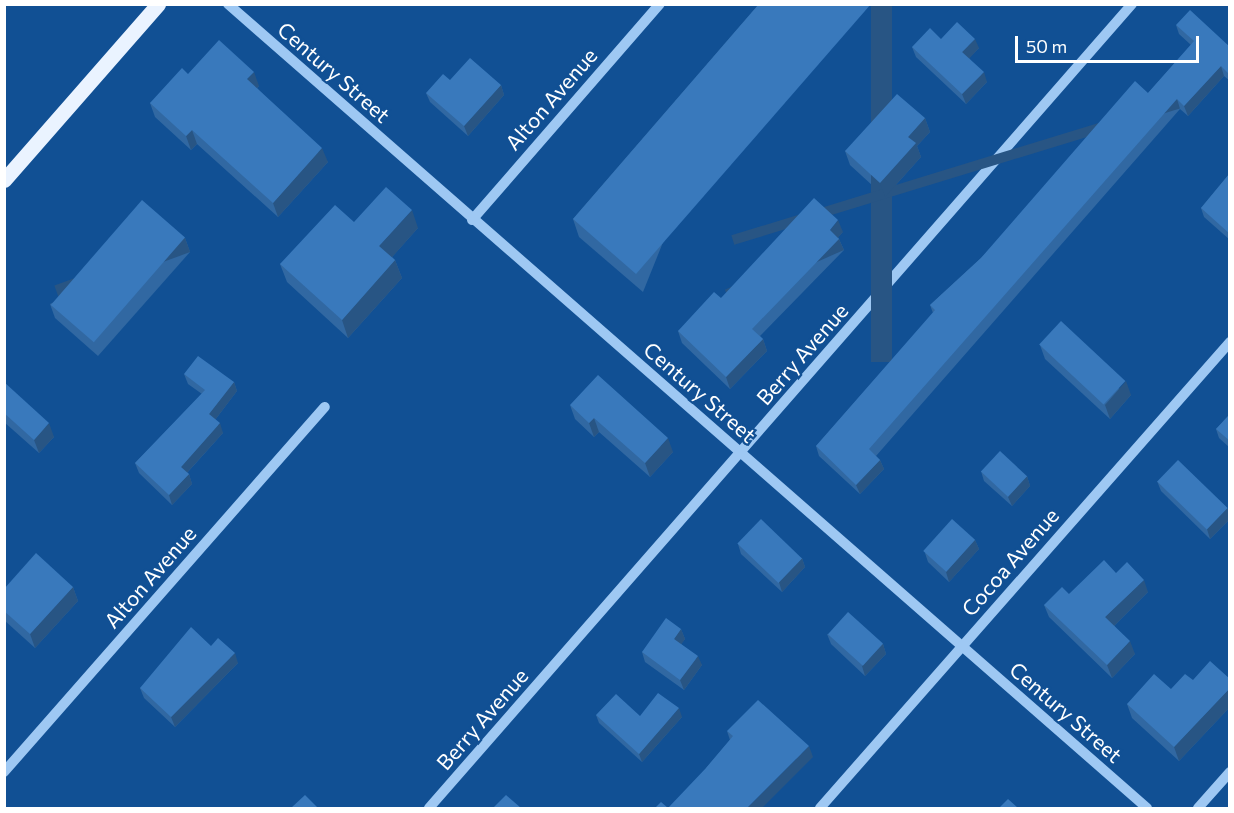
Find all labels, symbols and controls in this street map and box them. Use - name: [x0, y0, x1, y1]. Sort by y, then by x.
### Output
- street label: Century Street: [273, 16, 395, 128]
- scale bar: [1018, 24, 1202, 62]
- text: 50 m: [1026, 35, 1067, 57]
- street label: Alton Avenue: [500, 43, 602, 155]
- street label: Berry Avenue: [751, 298, 853, 410]
- street label: Century Street: [639, 336, 761, 448]
- street label: Cocoa Avenue: [956, 503, 1064, 621]
- street label: Alton Avenue: [99, 521, 201, 633]
- street label: Century Street: [1005, 656, 1127, 768]
- street label: Berry Avenue: [431, 663, 533, 775]

